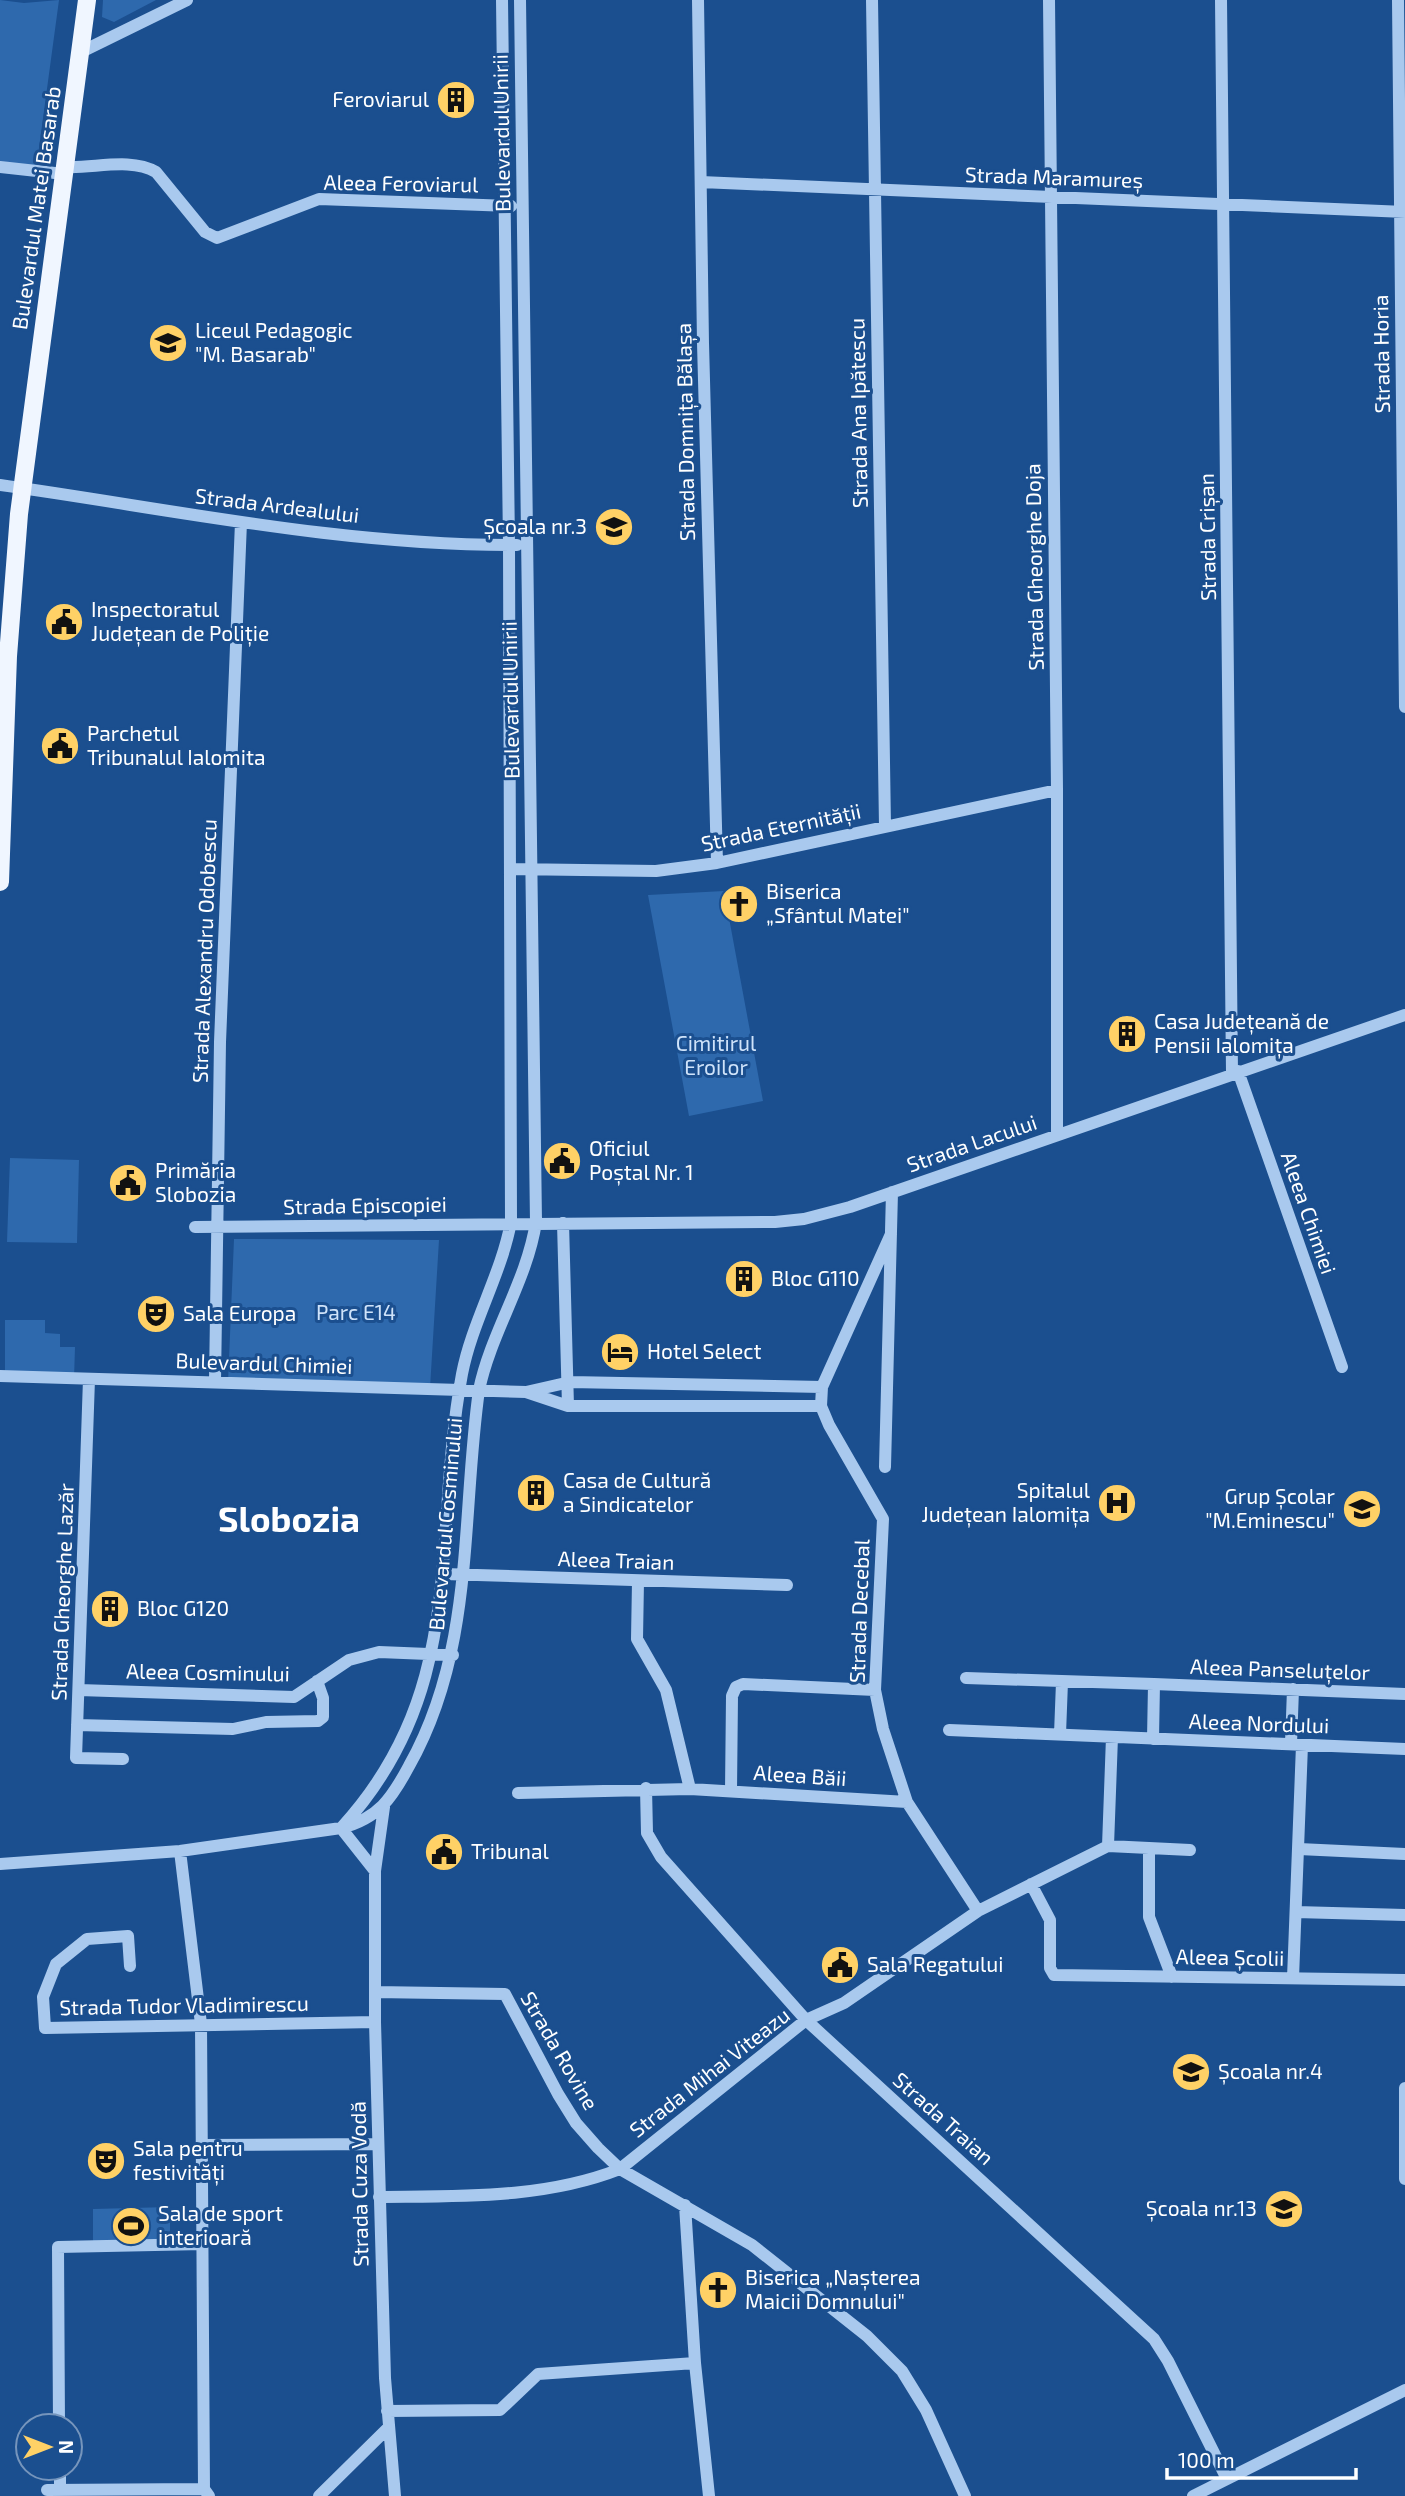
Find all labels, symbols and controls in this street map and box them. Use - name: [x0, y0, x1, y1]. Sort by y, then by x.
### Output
- street label: Bulevardul Unirii: [487, 54, 514, 212]
- building icon: Feroviarul: [435, 79, 477, 121]
- street label: Bulevardul Matei Basarab: [6, 85, 65, 331]
- place label: Feroviarul: [332, 86, 430, 111]
- street label: Strada Maramureș: [964, 161, 1144, 194]
- street label: Aleea Feroviarul: [323, 169, 479, 196]
- street label: Strada Horia: [1367, 294, 1394, 414]
- place label: Liceul Pedagogic "M. Basarab": [195, 317, 353, 366]
- street label: Strada Ana Ipătescu: [843, 318, 872, 508]
- school or university icon: Liceul Pedagogic "M. Basarab": [147, 322, 189, 364]
- street label: Strada Domnița Bălașa: [670, 323, 701, 541]
- street label: Strada Gheorghe Doja: [1019, 463, 1049, 671]
- street label: Strada Crișan: [1193, 473, 1222, 601]
- street label: Strada Ardealului: [194, 482, 361, 527]
- school or university icon: Școala nr.3: [593, 506, 635, 548]
- place label: Școala nr.3: [483, 513, 587, 540]
- place label: Inspectoratul Județean de Poliție: [91, 596, 269, 647]
- public building icon: Inspectoratul Județean de Poliție: [43, 601, 85, 643]
- street label: Bulevardul Unirii: [496, 621, 523, 779]
- place label: Parchetul Tribunalul Ialomita: [87, 720, 265, 769]
- public building icon: Parchetul Tribunalul Ialomita: [39, 725, 81, 767]
- street label: Strada Eternității: [699, 797, 863, 858]
- street label: Strada Alexandru Odobescu: [186, 819, 221, 1083]
- place label: Biserica „Sfântul Matei": [766, 878, 910, 927]
- church icon: Biserica „Sfântul Matei": [718, 883, 760, 925]
- place label: Casa Județeană de Pensii Ialomița: [1154, 1008, 1329, 1059]
- building icon: Casa Județeană de Pensii Ialomița: [1106, 1013, 1148, 1055]
- park label: Cimitirul Eroilor: [676, 1030, 757, 1079]
- street label: Strada Lacului: [903, 1109, 1040, 1177]
- place label: Oficiul Poștal Nr. 1: [589, 1135, 694, 1186]
- public building icon: Oficiul Poștal Nr. 1: [541, 1140, 583, 1182]
- street label: Aleea Chimiei: [1277, 1148, 1342, 1277]
- place label: Primăria Slobozia: [155, 1157, 236, 1206]
- public building icon: Primăria Slobozia: [107, 1162, 149, 1204]
- street label: Strada Episcopiei: [283, 1191, 447, 1218]
- building icon: Bloc G110: [723, 1258, 765, 1300]
- place label: Bloc G110: [771, 1265, 860, 1290]
- theatre icon: Sala Europa: [135, 1293, 177, 1335]
- park label: Parc E14: [316, 1299, 396, 1324]
- place label: Sala Europa: [183, 1300, 296, 1325]
- hotel icon: Hotel Select: [599, 1331, 641, 1373]
- place label: Hotel Select: [647, 1338, 761, 1363]
- street label: Bulevardul Chimiei: [175, 1347, 353, 1378]
- street label: Bulevardul Cosminului: [423, 1417, 466, 1631]
- place label: Casa de Cultură a Sindicatelor: [563, 1467, 711, 1516]
- building icon: Casa de Cultură a Sindicatelor: [515, 1472, 557, 1514]
- place label: Spitalul Județean Ialomița: [922, 1477, 1091, 1528]
- street label: Strada Gheorghe Lazăr: [45, 1482, 78, 1701]
- hospital icon: Spitalul Județean Ialomița: [1096, 1482, 1138, 1524]
- place label: Grup Școlar "M.Eminescu": [1205, 1483, 1336, 1532]
- school or university icon: Grup Școlar "M.Eminescu": [1341, 1488, 1383, 1530]
- district label: Slobozia: [218, 1497, 360, 1539]
- street label: Strada Decebal: [843, 1538, 874, 1683]
- street label: Aleea Traian: [557, 1545, 675, 1574]
- building icon: Bloc G120: [89, 1588, 131, 1630]
- place label: Bloc G120: [137, 1595, 229, 1620]
- street label: Aleea Panseluțelor: [1190, 1653, 1371, 1686]
- street label: Aleea Cosminului: [126, 1658, 290, 1685]
- street label: Aleea Nordului: [1188, 1708, 1330, 1737]
- street label: Aleea Băii: [753, 1759, 847, 1790]
- public building icon: Tribunal: [423, 1831, 465, 1873]
- place label: Tribunal: [471, 1838, 550, 1863]
- street label: Aleea Școlii: [1176, 1943, 1285, 1972]
- public building icon: Sala Regatului: [819, 1944, 861, 1986]
- place label: Sala Regatului: [867, 1951, 1003, 1976]
- street label: Strada Rovine: [516, 1987, 604, 2114]
- street label: Strada Tudor Vladimirescu: [59, 1990, 309, 2019]
- street label: Strada Mihai Viteazu: [624, 2002, 794, 2142]
- school or university icon: Școala nr.4: [1170, 2051, 1212, 2093]
- place label: Școala nr.4: [1218, 2058, 1323, 2085]
- street label: Strada Traian: [889, 2066, 999, 2170]
- street label: Strada Cuza Vodă: [345, 2101, 372, 2267]
- place label: Sala pentru festivități: [133, 2135, 243, 2186]
- theatre icon: Sala pentru festivități: [85, 2140, 127, 2182]
- school or university icon: Școala nr.13: [1263, 2188, 1305, 2230]
- place label: Școala nr.13: [1146, 2195, 1257, 2222]
- place label: Sala de sport interioară: [158, 2200, 283, 2249]
- sports icon: Sala de sport interioară: [110, 2205, 152, 2247]
- place label: Biserica „Nașterea Maicii Domnului": [745, 2264, 921, 2313]
- church icon: Biserica „Nașterea Maicii Domnului": [697, 2269, 739, 2311]
- north arrow: [14, 2412, 84, 2482]
- scale bar: [1167, 2436, 1356, 2480]
- text: N: [55, 2440, 78, 2454]
- text: 100 m: [1178, 2447, 1235, 2472]

